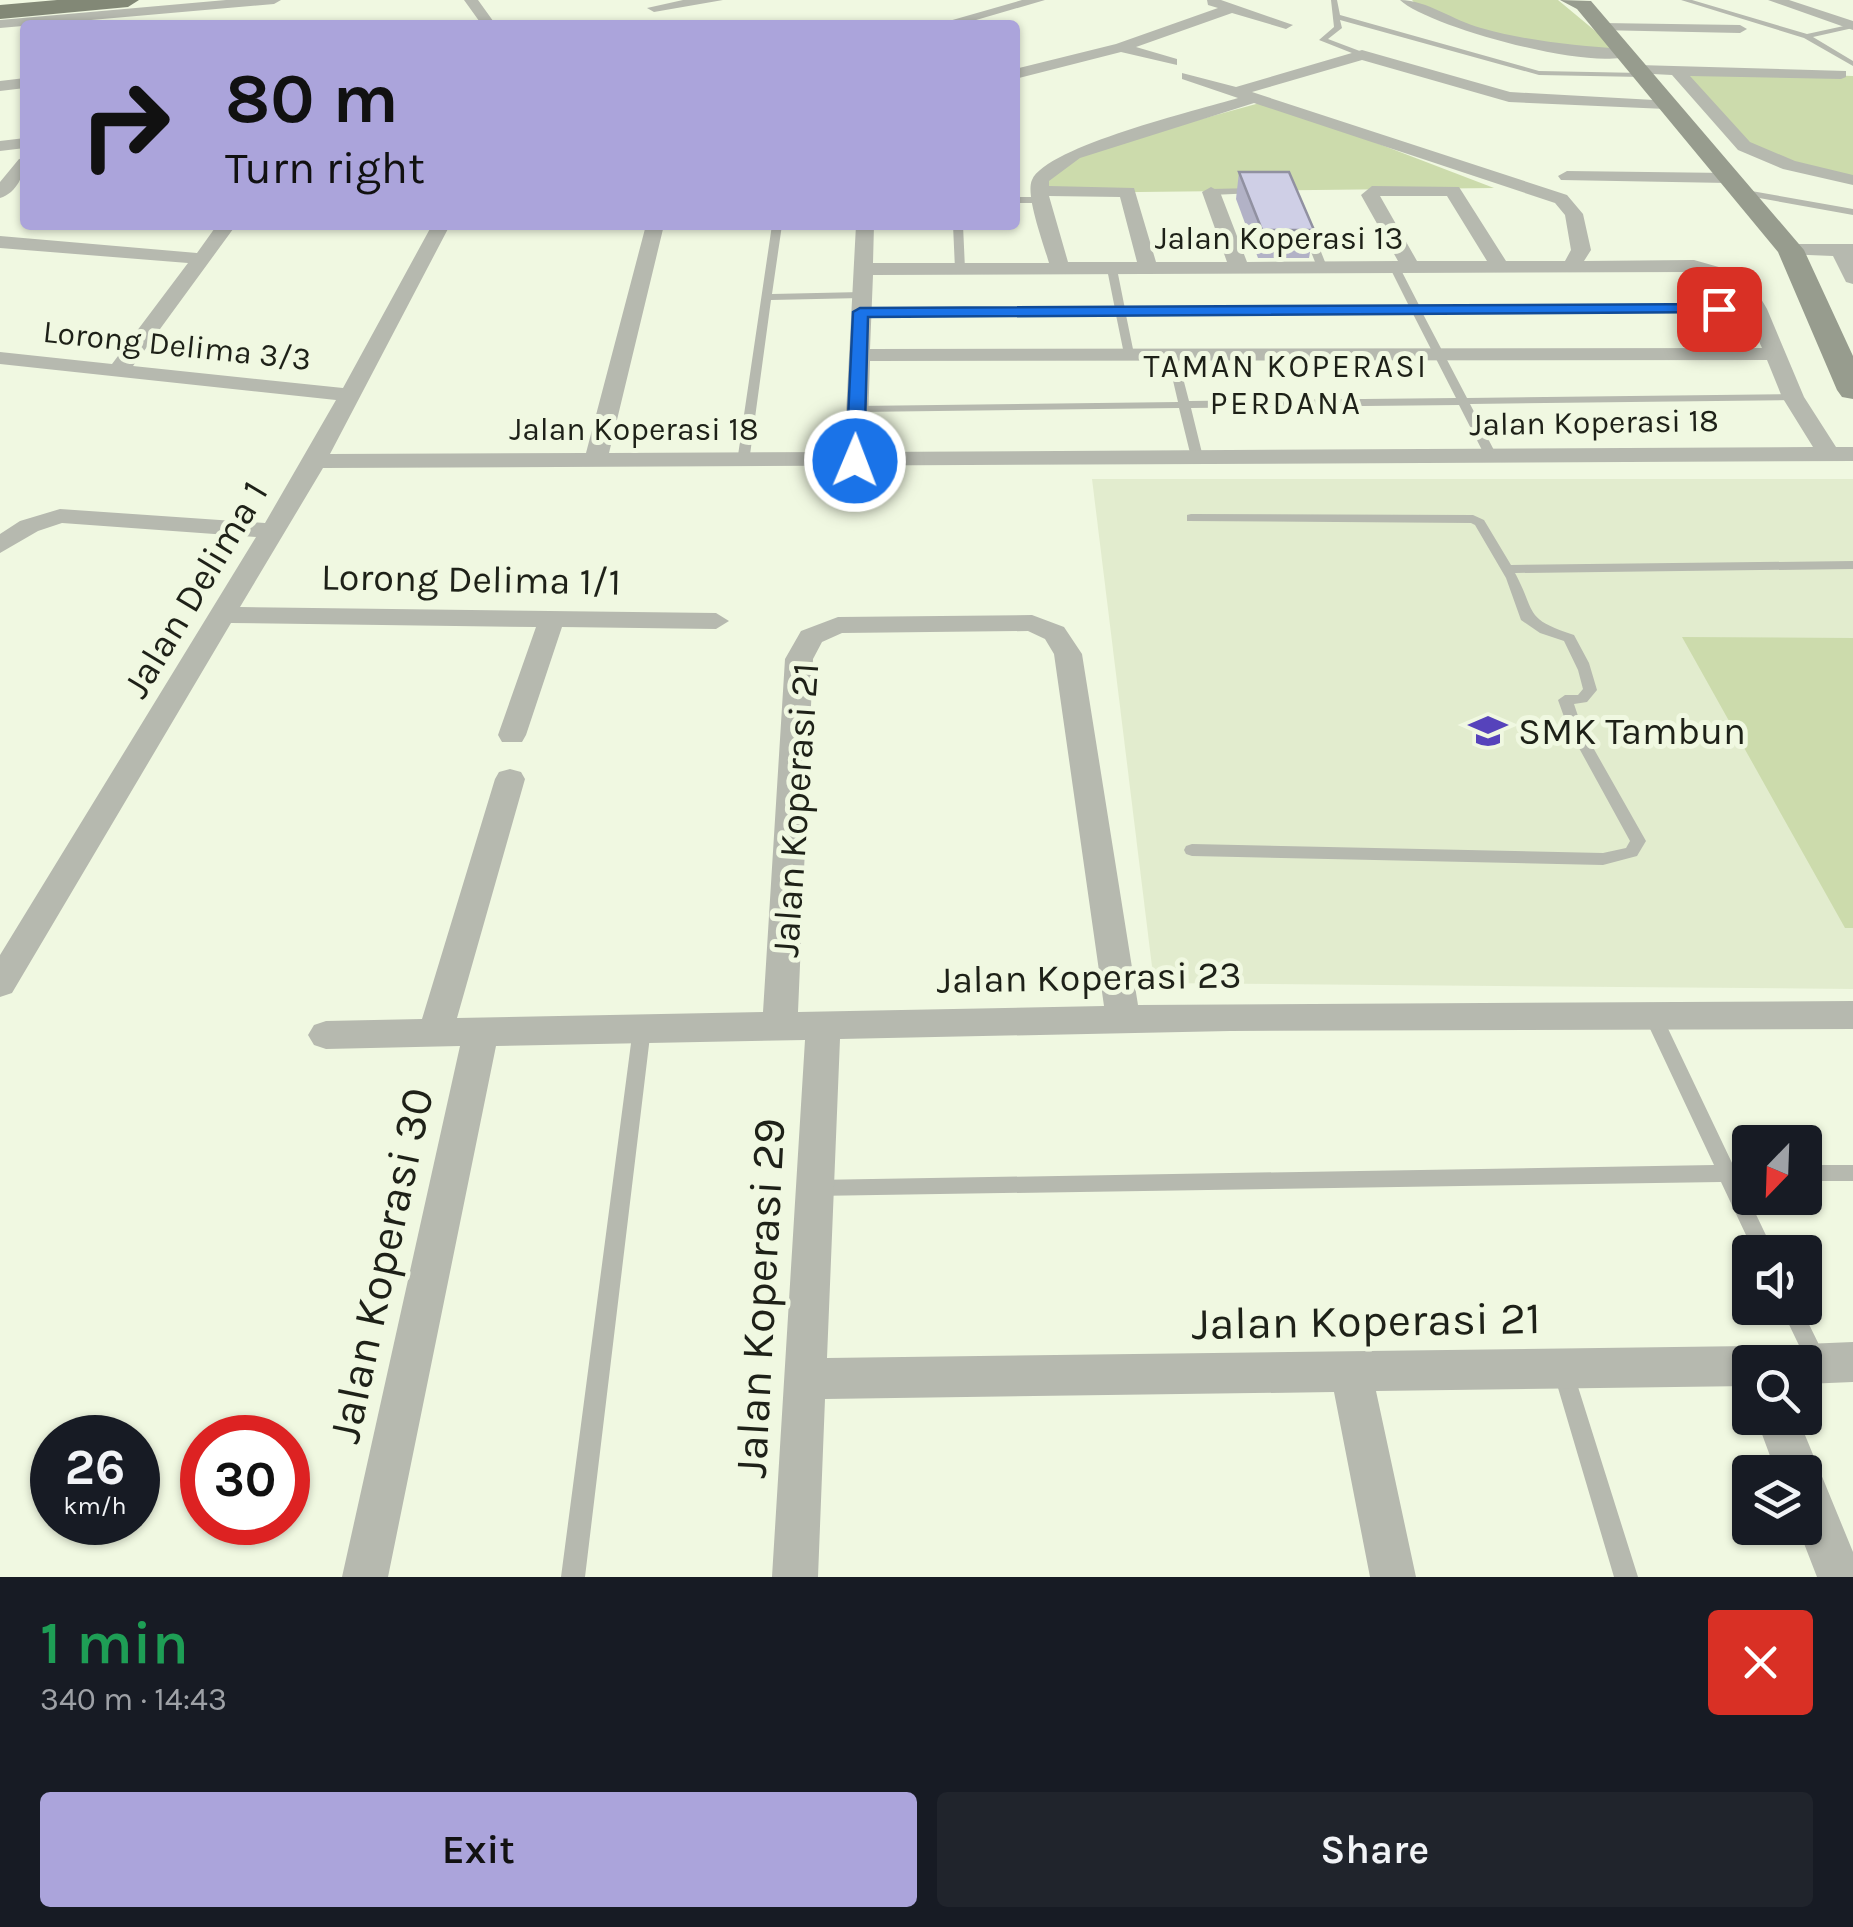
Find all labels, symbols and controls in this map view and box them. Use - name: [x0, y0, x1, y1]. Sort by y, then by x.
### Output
- text: 80 m: [225, 58, 399, 140]
- icon: right: [60, 60, 190, 190]
- text: Turn right: [225, 142, 425, 194]
- street label: Jalan Koperasi 13: [1155, 220, 1403, 257]
- pin: [1677, 267, 1762, 352]
- icon: arrive: [1692, 282, 1747, 337]
- street label: Lorong Delima 3/3: [41, 313, 313, 378]
- district label: TAMAN KOPERASI PERDANA: [1143, 348, 1429, 422]
- street label: Jalan Koperasi 18: [1469, 402, 1719, 443]
- position arrow: [803, 409, 907, 513]
- street label: Jalan Koperasi 18: [509, 411, 759, 448]
- street label: Jalan Delima 1: [113, 473, 278, 706]
- street label: Lorong Delima 1/1: [321, 554, 621, 605]
- street label: Jalan Koperasi 21: [763, 661, 828, 959]
- place label: SMK Tambun: [1518, 709, 1746, 754]
- school or university icon: SMK Tambun: [1467, 710, 1509, 752]
- street label: Jalan Koperasi 23: [936, 952, 1242, 1003]
- street label: Jalan Koperasi 30: [318, 1083, 444, 1447]
- street label: Jalan Koperasi 29: [725, 1117, 795, 1479]
- north arrow: [1732, 1125, 1822, 1215]
- map controls: [1732, 1125, 1822, 1545]
- button: sound: [1732, 1235, 1822, 1325]
- street label: Jalan Koperasi 21: [1191, 1292, 1541, 1350]
- button: search: [1732, 1345, 1822, 1435]
- speed limit sign: 30: [180, 1415, 310, 1545]
- text: 26: [65, 1438, 125, 1497]
- button: layers: [1732, 1455, 1822, 1545]
- text: km/h: [63, 1491, 127, 1520]
- text: 1 min: [40, 1608, 189, 1678]
- button: close: [1708, 1610, 1813, 1715]
- text: 340 m · 14:43: [40, 1681, 227, 1718]
- button: Exit: [40, 1792, 917, 1907]
- button: Share: [937, 1792, 1813, 1907]

